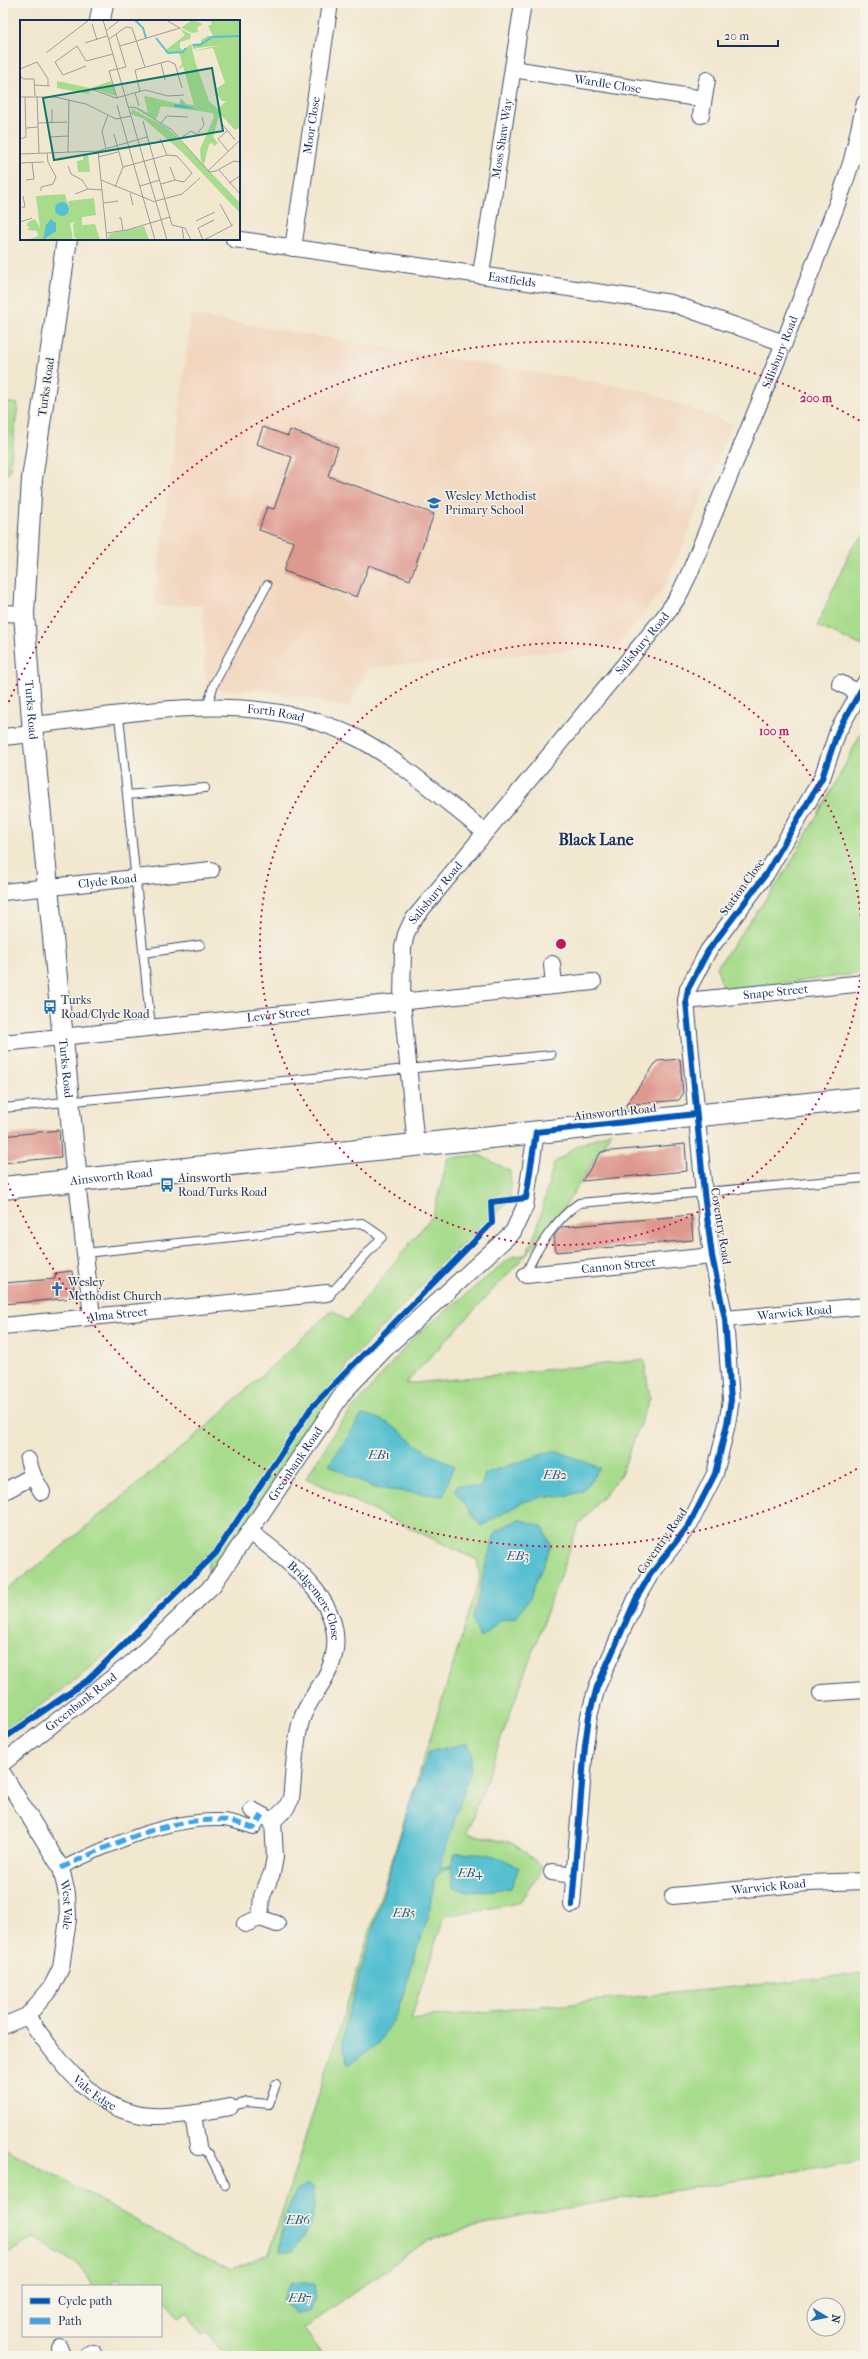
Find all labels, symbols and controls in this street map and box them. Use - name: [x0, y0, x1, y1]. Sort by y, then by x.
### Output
- inset map: [20, 20, 240, 240]
- scale bar: [718, 22, 778, 48]
- text: 20 m: [724, 29, 749, 43]
- street label: Wardle Close: [572, 72, 642, 96]
- street label: Moor Close: [300, 95, 323, 155]
- street label: Moss Shaw Way: [489, 97, 515, 180]
- street label: Eastfields: [487, 269, 538, 290]
- street label: Salisbury Road: [759, 313, 801, 390]
- street label: Turks Road: [35, 356, 57, 417]
- text: 200 m: [800, 391, 833, 405]
- place label: Wesley Methodist Primary School: [444, 489, 538, 517]
- school or university icon: Wesley Methodist Primary School: [426, 495, 442, 511]
- street label: Salisbury Road: [612, 609, 672, 677]
- street label: Turks Road: [22, 680, 41, 741]
- street label: Forth Road: [246, 702, 306, 725]
- text: 100 m: [759, 724, 790, 738]
- district label: Black Lane: [558, 830, 634, 849]
- street label: Station Close: [717, 856, 767, 918]
- street label: Salisbury Road: [405, 858, 466, 927]
- street label: Clyde Road: [77, 871, 138, 891]
- centre of rings: [554, 937, 568, 951]
- street label: Snape Street: [742, 982, 810, 1002]
- place label: Turks Road/Clyde Road: [61, 993, 150, 1021]
- bus stop icon: Turks Road/Clyde Road: [42, 999, 58, 1015]
- street label: Lever Street: [246, 1004, 312, 1025]
- street label: Turks Road: [56, 1038, 76, 1099]
- street label: Ainsworth Road: [572, 1101, 657, 1123]
- street label: Ainsworth Road: [68, 1165, 154, 1188]
- place label: Ainsworth Road/Turks Road: [177, 1171, 268, 1199]
- bus stop icon: Ainsworth Road/Turks Road: [159, 1177, 175, 1193]
- street label: Coventry Road: [708, 1187, 734, 1266]
- street label: Cannon Street: [581, 1255, 657, 1276]
- place label: Wesley Methodist Church: [67, 1275, 162, 1303]
- church icon: Wesley Methodist Church: [49, 1281, 65, 1297]
- street label: Warwick Road: [756, 1302, 833, 1323]
- street label: Alma Street: [85, 1304, 149, 1325]
- street label: Greenbank Road: [265, 1424, 326, 1504]
- water label: EB1: [367, 1447, 390, 1462]
- water label: EB2: [542, 1467, 567, 1482]
- street label: Coventry Road: [634, 1505, 690, 1577]
- water label: EB3: [506, 1548, 529, 1563]
- street label: Bridgemere Close: [285, 1558, 343, 1641]
- street label: Greenbank Road: [43, 1670, 120, 1734]
- water label: EB4: [456, 1865, 483, 1880]
- street label: Warwick Road: [730, 1876, 807, 1897]
- street label: West Vale: [57, 1878, 75, 1931]
- water label: EB5: [392, 1905, 416, 1920]
- street label: Vale Edge: [69, 2071, 119, 2113]
- water label: EB6: [285, 2212, 311, 2227]
- legend: [22, 2285, 162, 2337]
- water label: EB7: [287, 2290, 312, 2305]
- text: Cycle path: [58, 2294, 113, 2308]
- north arrow: [806, 2297, 846, 2337]
- text: N: [828, 2313, 842, 2325]
- text: Path: [58, 2314, 82, 2328]

